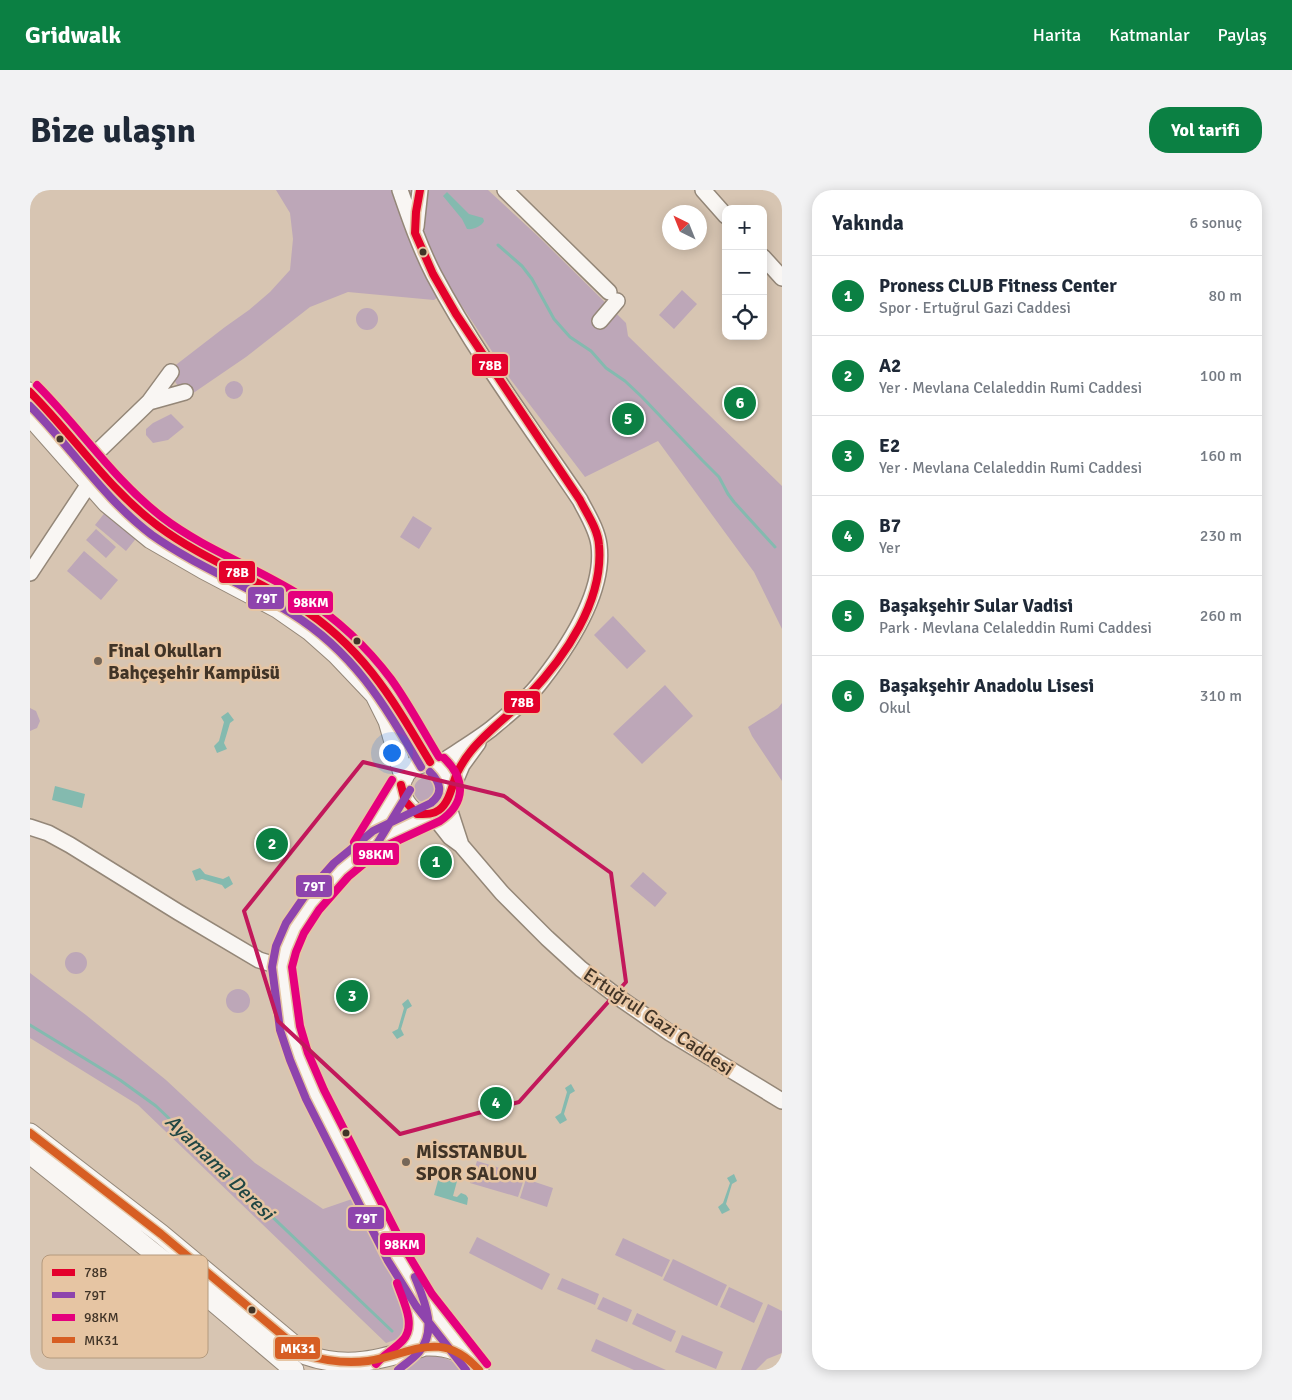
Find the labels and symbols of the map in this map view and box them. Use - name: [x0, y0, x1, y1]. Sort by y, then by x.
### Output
- north arrow: [662, 205, 707, 250]
- unlabelled marker: [418, 247, 428, 257]
- line badge: 78B: [471, 353, 509, 377]
- text: 78B: [478, 357, 502, 374]
- pin: 6: [724, 384, 756, 422]
- pin: 5: [612, 400, 644, 438]
- unlabelled marker: [55, 434, 65, 444]
- line badge: 78B: [218, 560, 256, 584]
- text: 78B: [225, 564, 249, 581]
- line badge: 79T: [247, 586, 285, 610]
- text: 79T: [255, 590, 278, 607]
- line badge: 98KM: [287, 590, 334, 614]
- text: 98KM: [293, 594, 329, 611]
- unlabelled marker: [352, 636, 362, 646]
- place label: Final Okulları Bahçeşehir Kampüsü: [108, 639, 280, 685]
- marker: Final Okulları Bahçeşehir Kampüsü: [92, 655, 104, 667]
- line badge: 78B: [503, 690, 541, 714]
- text: 78B: [510, 694, 534, 711]
- your location: [379, 740, 405, 766]
- pin: 2: [256, 825, 288, 863]
- line badge: 98KM: [352, 842, 400, 866]
- pin: 1: [420, 843, 452, 881]
- text: 98KM: [358, 846, 394, 863]
- line badge: 79T: [295, 874, 333, 898]
- text: 79T: [303, 878, 326, 895]
- street label: Ertuğrul Gazi Caddesi: [579, 963, 738, 1081]
- pin: 3: [336, 977, 368, 1015]
- pin: 4: [480, 1084, 512, 1122]
- water label: Ayamama Deresi: [160, 1109, 281, 1227]
- unlabelled marker: [341, 1128, 351, 1138]
- place label: MİSSTANBUL SPOR SALONU: [416, 1140, 537, 1186]
- marker: MİSSTANBUL SPOR SALONU: [400, 1156, 412, 1168]
- line badge: 79T: [347, 1206, 385, 1230]
- text: 79T: [355, 1210, 378, 1227]
- line badge: 98KM: [379, 1232, 426, 1256]
- text: 98KM: [384, 1236, 420, 1253]
- legend: [42, 1255, 208, 1358]
- text: 78B: [84, 1264, 108, 1281]
- text: 79T: [84, 1287, 106, 1304]
- unlabelled marker: [247, 1305, 257, 1315]
- text: 98KM: [84, 1309, 119, 1326]
- text: MK31: [84, 1332, 119, 1349]
- line badge: MK31: [274, 1336, 321, 1360]
- text: MK31: [280, 1340, 316, 1357]

